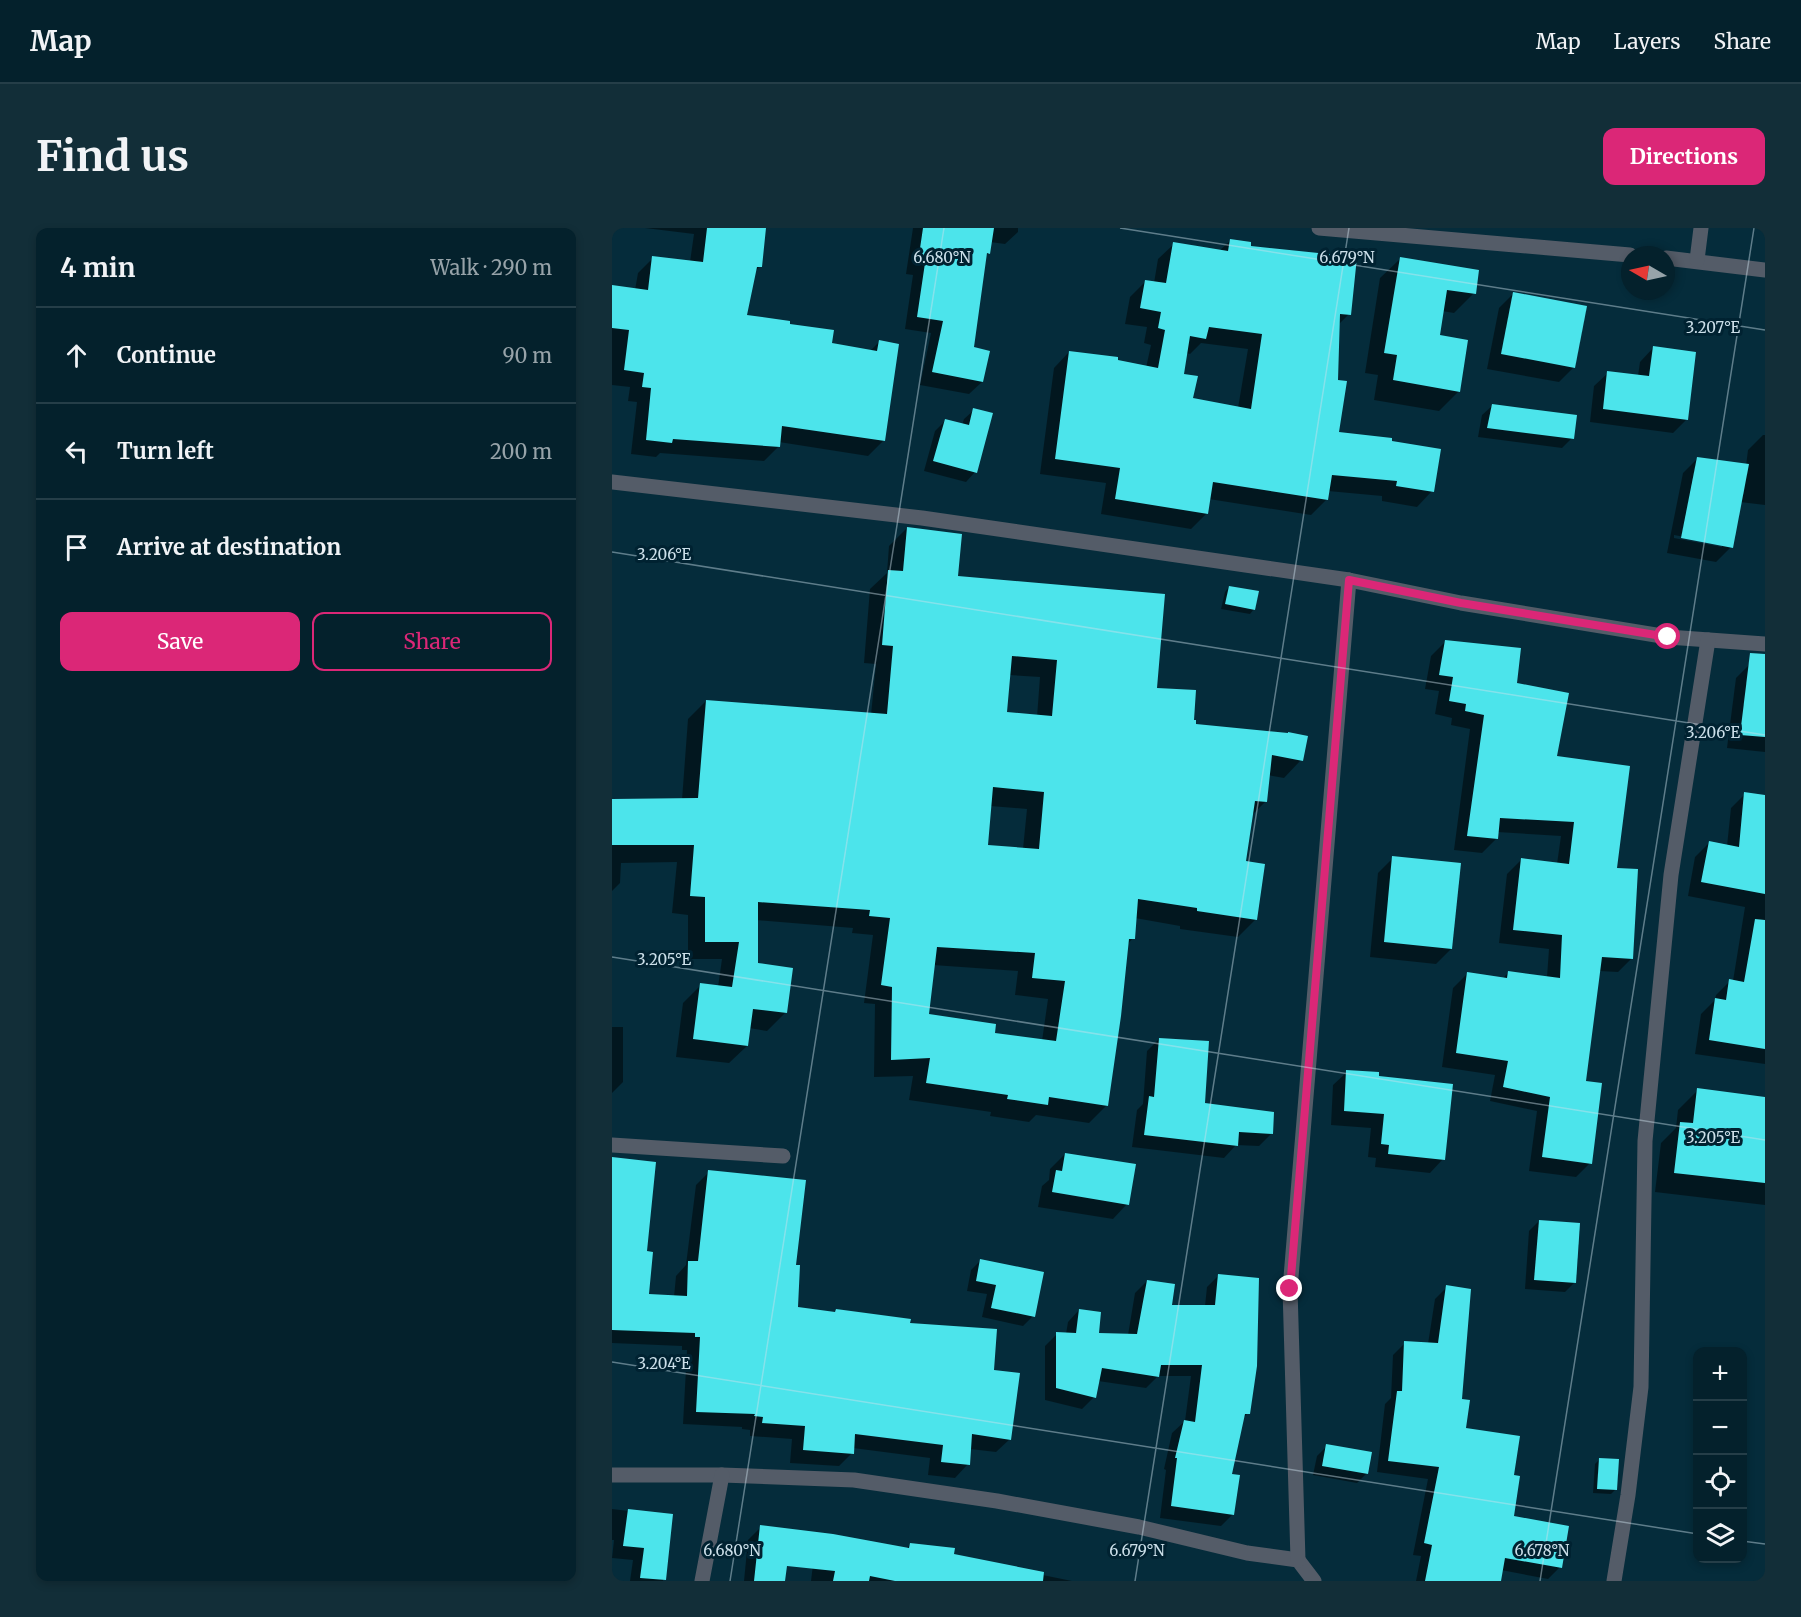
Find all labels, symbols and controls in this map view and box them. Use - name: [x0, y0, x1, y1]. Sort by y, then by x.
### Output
- text: Map: [30, 23, 92, 59]
- text: Map: [1536, 28, 1581, 55]
- text: Layers: [1614, 28, 1681, 55]
- text: Share: [1714, 28, 1771, 55]
- button: Directions: [1603, 128, 1765, 185]
- text: Find us: [36, 130, 189, 182]
- north arrow: [1621, 246, 1675, 300]
- text: 6.680°N: [913, 248, 971, 267]
- text: 6.679°N: [1319, 248, 1375, 267]
- text: 4 min: [60, 251, 135, 284]
- text: Walk · 290 m: [430, 255, 552, 280]
- text: 3.207°E: [1686, 318, 1741, 337]
- icon: ahead: [60, 339, 93, 372]
- text: Continue: [117, 341, 216, 369]
- text: 90 m: [502, 343, 552, 368]
- icon: left: [60, 435, 93, 468]
- text: Turn left: [117, 437, 214, 465]
- text: 200 m: [490, 439, 552, 464]
- icon: arrive: [60, 531, 93, 564]
- text: Arrive at destination: [117, 533, 341, 561]
- text: 3.206°E: [637, 545, 691, 564]
- button: Save: [60, 612, 300, 671]
- button: Share: [312, 612, 552, 671]
- route start: [1654, 623, 1680, 649]
- text: 3.206°E: [1686, 723, 1740, 742]
- text: 3.205°E: [637, 950, 691, 969]
- text: 3.205°E: [1686, 1128, 1740, 1147]
- route end: [1276, 1275, 1302, 1301]
- map controls: [1693, 1347, 1747, 1563]
- button: +: [1693, 1347, 1747, 1401]
- text: 3.204°E: [637, 1354, 691, 1373]
- button: −: [1693, 1401, 1747, 1455]
- button: locate: [1693, 1455, 1747, 1509]
- button: layers: [1693, 1509, 1747, 1563]
- text: 6.680°N: [703, 1541, 761, 1560]
- text: 6.679°N: [1109, 1541, 1165, 1560]
- text: 6.678°N: [1515, 1541, 1570, 1560]

